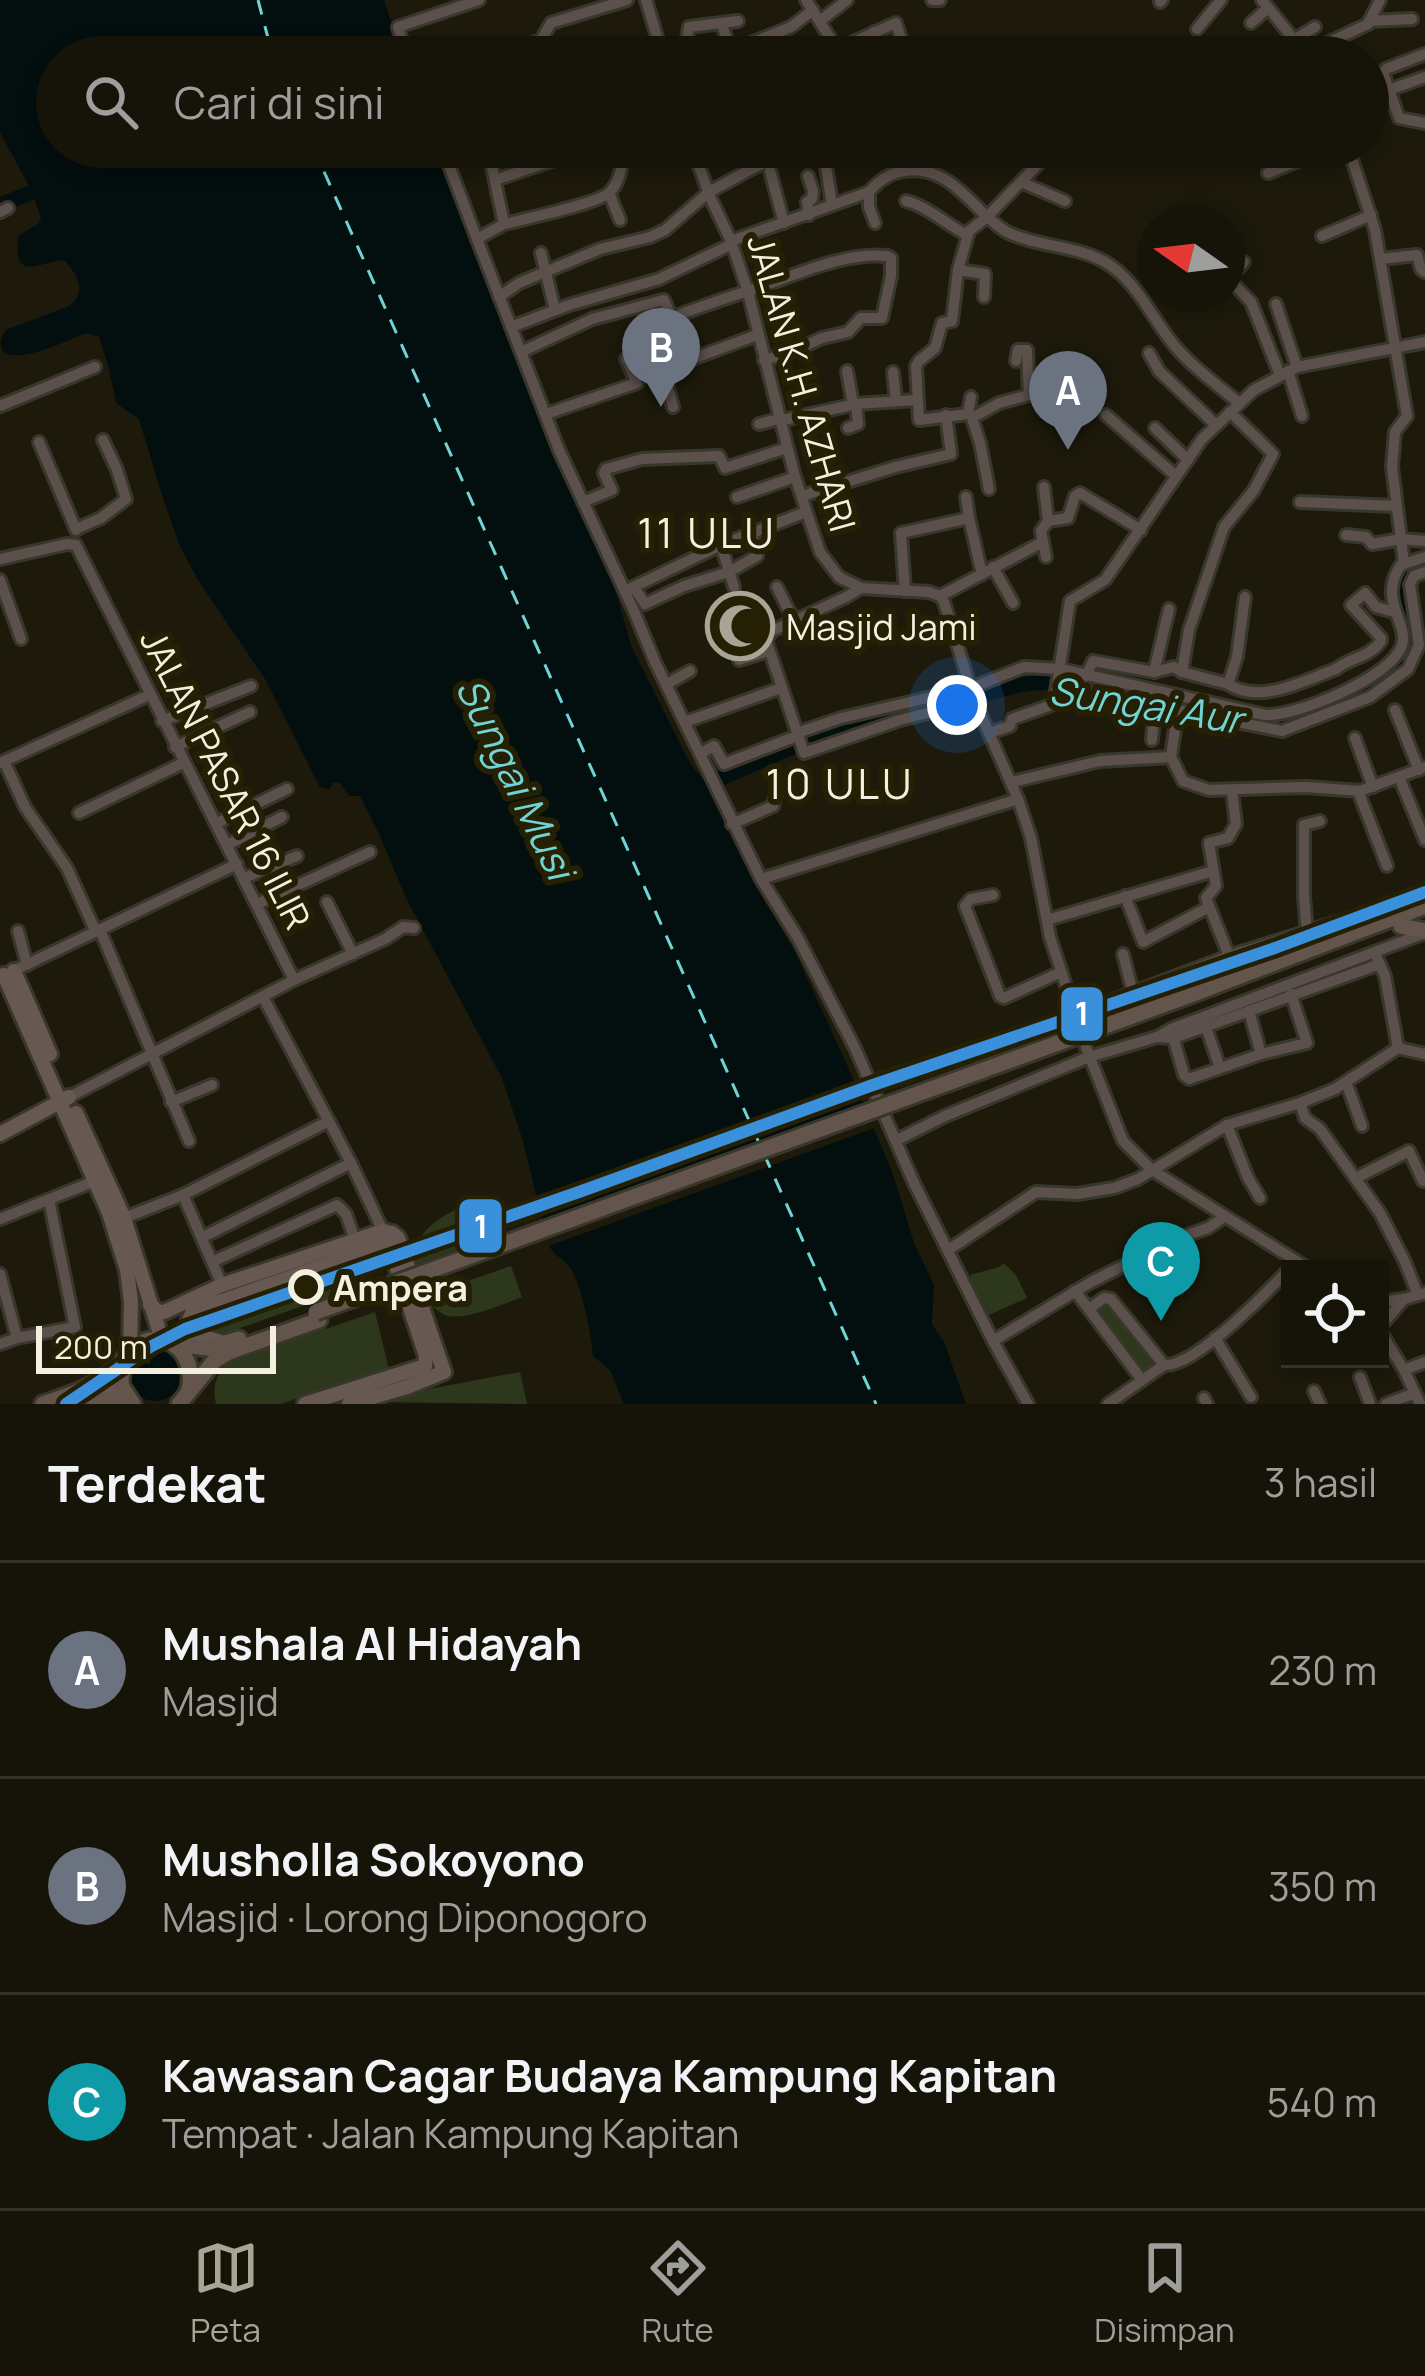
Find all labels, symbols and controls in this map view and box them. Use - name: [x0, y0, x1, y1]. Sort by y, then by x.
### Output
- search box: [36, 36, 1389, 168]
- icon: search: [78, 69, 144, 135]
- text: Cari di sini: [174, 71, 384, 133]
- north arrow: [1137, 204, 1245, 312]
- street label: JALAN K.H. AZHARI: [736, 229, 868, 537]
- pin: B: [622, 308, 700, 407]
- pin: A: [1029, 351, 1107, 450]
- district label: 11 ULU: [637, 503, 777, 561]
- mosque icon: Masjid Jami: [705, 591, 775, 661]
- place label: Masjid Jami: [786, 602, 977, 651]
- street label: JALAN PASAR 16 ILIR: [129, 621, 323, 937]
- water label: Sungai Aur: [1046, 662, 1251, 747]
- water label: Sungai Musi: [444, 668, 590, 892]
- your location: [927, 675, 987, 735]
- district label: 10 ULU: [766, 754, 914, 812]
- line badge: 1: [1059, 985, 1105, 1043]
- text: 1: [1075, 990, 1089, 1035]
- line badge: 1: [457, 1197, 504, 1255]
- text: 1: [474, 1203, 488, 1248]
- pin: C: [1122, 1222, 1200, 1321]
- map controls: [1281, 1260, 1389, 1368]
- button: locate: [1281, 1260, 1389, 1368]
- place label: Ampera: [333, 1263, 468, 1312]
- marker: Ampera: [290, 1271, 322, 1303]
- scale bar: [36, 1320, 276, 1373]
- text: 200 m: [54, 1324, 148, 1369]
- text: Terdekat: [48, 1448, 266, 1517]
- text: 3 hasil: [1264, 1455, 1377, 1509]
- text: Mushala Al Hidayah: [162, 1612, 582, 1674]
- text: A: [74, 1643, 100, 1697]
- text: 230 m: [1269, 1643, 1377, 1697]
- text: Masjid: [162, 1674, 279, 1728]
- text: Musholla Sokoyono: [162, 1828, 585, 1890]
- text: B: [75, 1859, 99, 1913]
- text: 350 m: [1268, 1859, 1377, 1913]
- text: Masjid · Lorong Diponogoro: [162, 1890, 648, 1944]
- text: Kawasan Cagar Budaya Kampung Kapitan: [162, 2044, 1057, 2106]
- text: C: [73, 2075, 101, 2129]
- text: 540 m: [1267, 2075, 1377, 2129]
- text: Tempat · Jalan Kampung Kapitan: [162, 2106, 739, 2160]
- tab: Peta: [190, 2235, 261, 2352]
- tab: Rute: [642, 2235, 714, 2352]
- tab: Disimpan: [1094, 2235, 1235, 2352]

